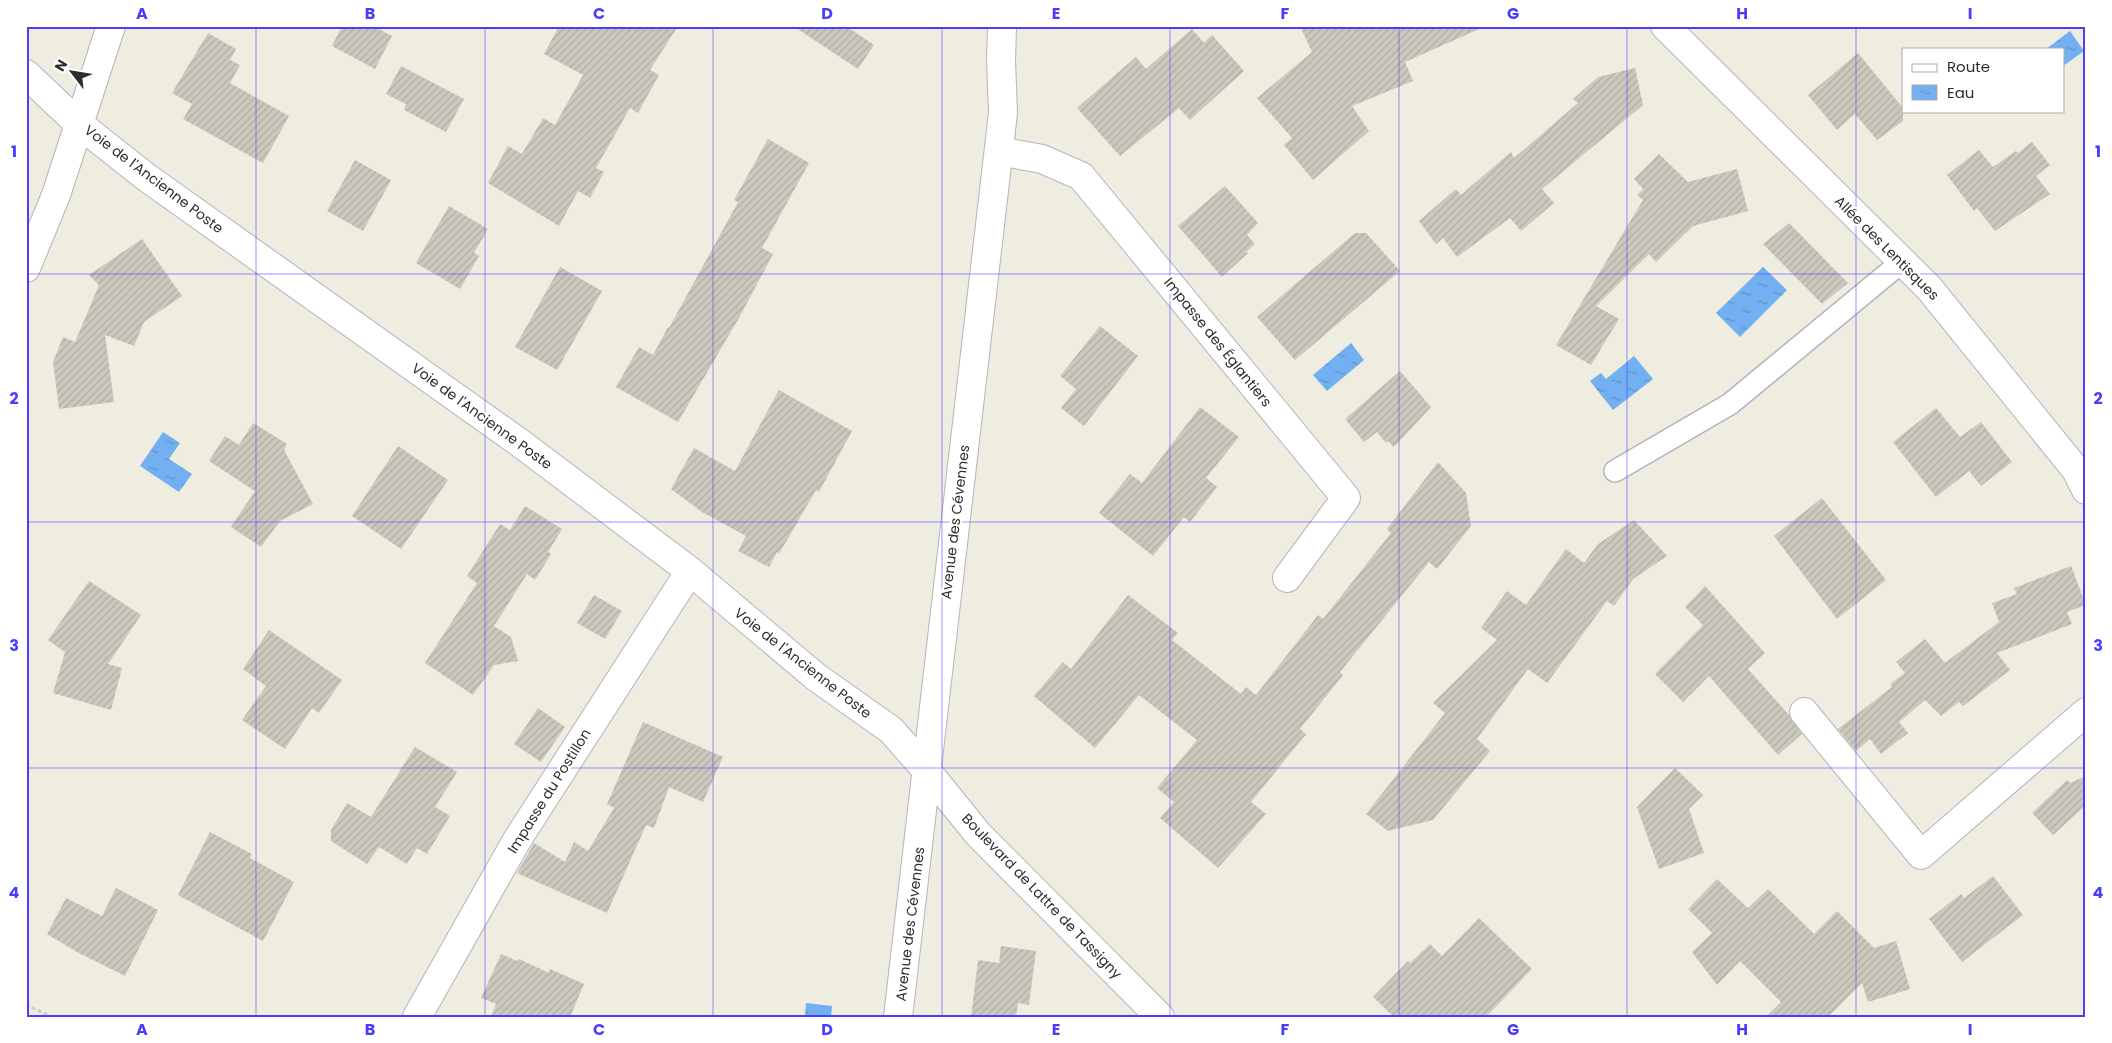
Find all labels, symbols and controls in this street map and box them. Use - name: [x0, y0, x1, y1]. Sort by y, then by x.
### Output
- text: A: [136, 2, 148, 25]
- text: B: [365, 2, 375, 25]
- text: C: [593, 2, 605, 25]
- text: D: [821, 2, 833, 25]
- text: E: [1052, 2, 1060, 25]
- text: F: [1281, 2, 1290, 25]
- text: G: [1507, 2, 1519, 25]
- text: H: [1736, 2, 1748, 25]
- text: I: [1968, 2, 1972, 25]
- north arrow: [48, 48, 98, 98]
- legend: [1902, 48, 2064, 112]
- text: N: [50, 56, 72, 75]
- text: Route: [1947, 56, 1990, 77]
- text: Eau: [1947, 82, 1974, 103]
- street label: Voie de l'Ancienne Poste: [80, 120, 228, 238]
- text: 1: [11, 140, 17, 163]
- text: 1: [2095, 140, 2101, 163]
- street label: Allée des Lentisques: [1830, 191, 1944, 305]
- street label: Impasse des Églantiers: [1159, 273, 1277, 411]
- street label: Voie de l'Ancienne Poste: [408, 358, 557, 474]
- text: 2: [9, 387, 19, 410]
- text: 2: [2093, 387, 2103, 410]
- street label: Avenue des Cévennes: [936, 444, 974, 600]
- street label: Voie de l'Ancienne Poste: [730, 603, 876, 723]
- text: 3: [9, 634, 19, 657]
- text: 3: [2093, 634, 2103, 657]
- street label: Impasse du Postillon: [502, 725, 596, 857]
- street label: Boulevard de Lattre de Tassigny: [957, 809, 1127, 983]
- street label: Avenue des Cévennes: [891, 846, 929, 1002]
- text: 4: [9, 881, 20, 904]
- text: 4: [2093, 881, 2104, 904]
- text: A: [136, 1018, 148, 1041]
- text: B: [365, 1018, 375, 1041]
- text: C: [593, 1018, 605, 1041]
- text: D: [821, 1018, 833, 1041]
- text: E: [1052, 1018, 1060, 1041]
- text: F: [1281, 1018, 1290, 1041]
- text: G: [1507, 1018, 1519, 1041]
- text: H: [1736, 1018, 1748, 1041]
- text: I: [1968, 1018, 1972, 1041]

